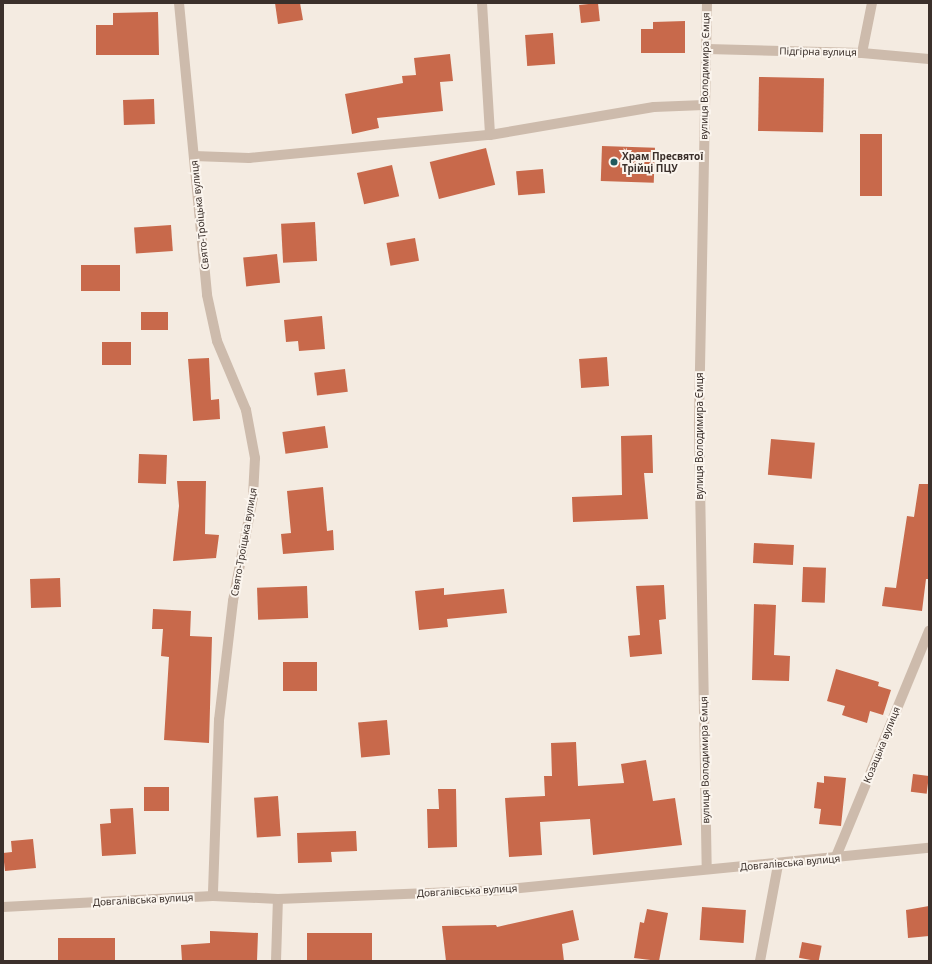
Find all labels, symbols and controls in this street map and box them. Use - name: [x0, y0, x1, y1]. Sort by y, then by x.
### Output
- street label: вулиця Володимира Ємця: [698, 12, 712, 140]
- street label: Підгірна вулиця: [779, 45, 857, 59]
- place label: Храм Пресвятої Трійці ПЦУ: [622, 150, 703, 174]
- marker: Храм Пресвятої Трійці ПЦУ: [609, 157, 619, 167]
- street label: Свято-Троїцька вулиця: [188, 160, 212, 270]
- street label: вулиця Володимира Ємця: [694, 372, 706, 500]
- street label: Свято-Троїцька вулиця: [229, 487, 259, 597]
- street label: вулиця Володимира Ємця: [698, 696, 712, 824]
- street label: Козацька вулиця: [861, 705, 903, 785]
- street label: Довгалівська вулиця: [739, 853, 841, 873]
- street label: Довгалівська вулиця: [416, 882, 518, 900]
- street label: Довгалівська вулиця: [92, 891, 194, 909]

